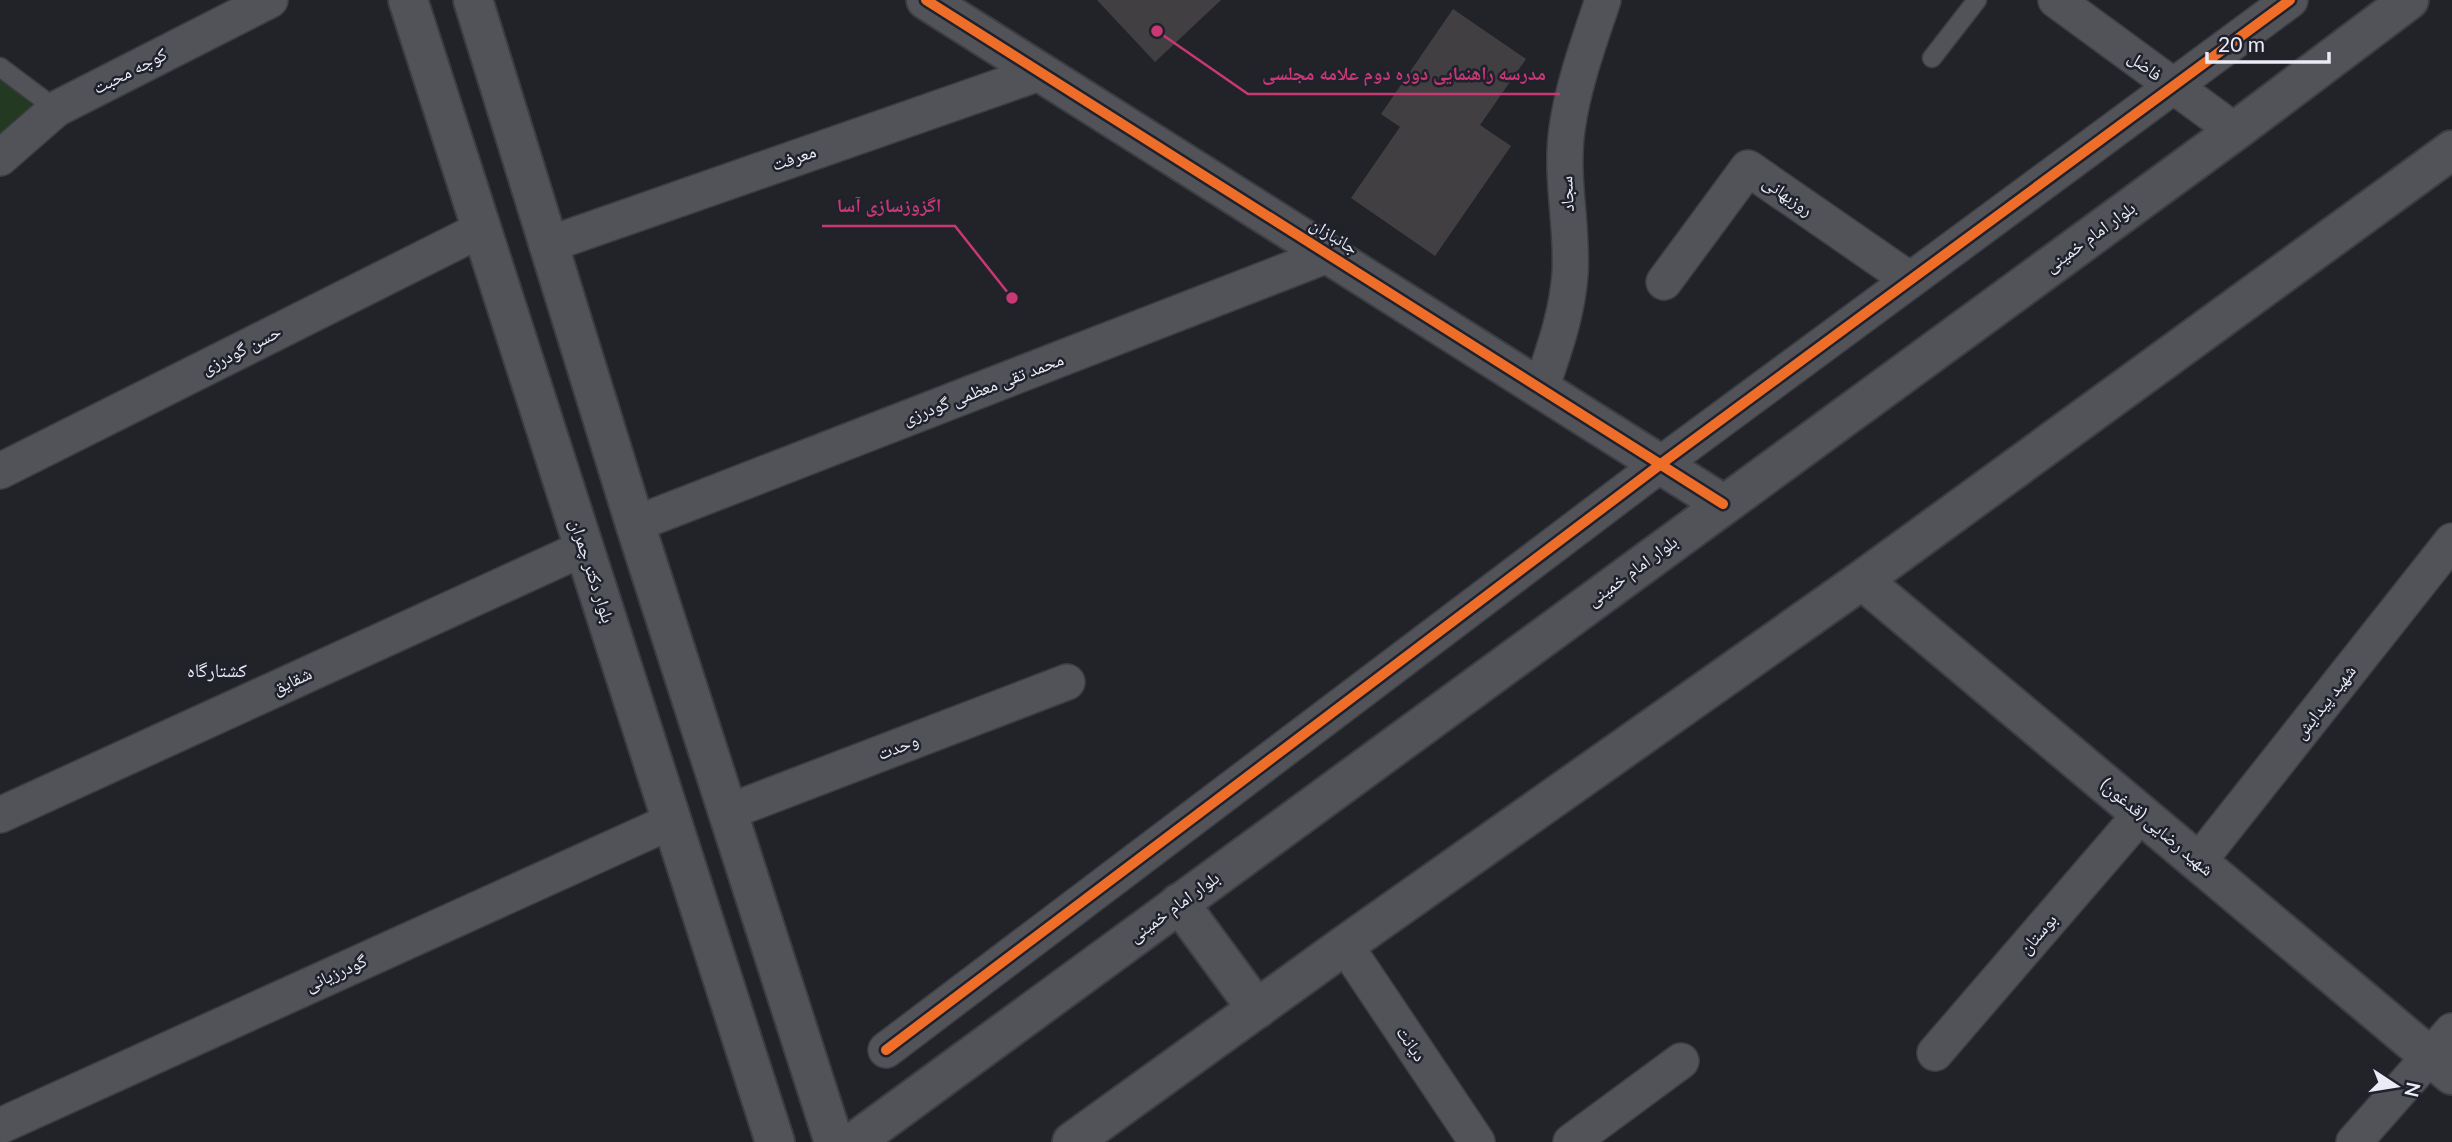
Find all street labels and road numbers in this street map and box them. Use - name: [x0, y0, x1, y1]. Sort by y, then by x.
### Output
- street label: کوچه محبت: [89, 42, 171, 99]
- street label: فاضل: [2124, 45, 2167, 86]
- street label: معرفت: [769, 139, 819, 175]
- street label: روزبهانی: [1759, 170, 1818, 221]
- street label: سجاد: [1554, 176, 1578, 213]
- street label: بلوار امام خمینی: [2040, 196, 2140, 278]
- street label: جانبازان: [1306, 212, 1363, 259]
- street label: حسن گودرزی: [197, 320, 285, 380]
- street label: محمد تقی معظمی گودرزی: [899, 347, 1067, 430]
- street label: بلوار دکتر چمران: [565, 516, 620, 626]
- street label: بلوار امام خمینی: [1582, 530, 1682, 612]
- street label: شهید پیدایش: [2288, 660, 2361, 744]
- street label: شقایق: [268, 661, 315, 700]
- street label: وحدت: [874, 728, 921, 764]
- street label: (قدغون) شهید رضایی: [2096, 773, 2219, 881]
- street label: بلوار امام خمینی: [1124, 866, 1224, 948]
- street label: بوستان: [2014, 908, 2062, 959]
- street label: گودرزیانی: [301, 949, 371, 996]
- street label: دیانت: [1392, 1022, 1432, 1065]

